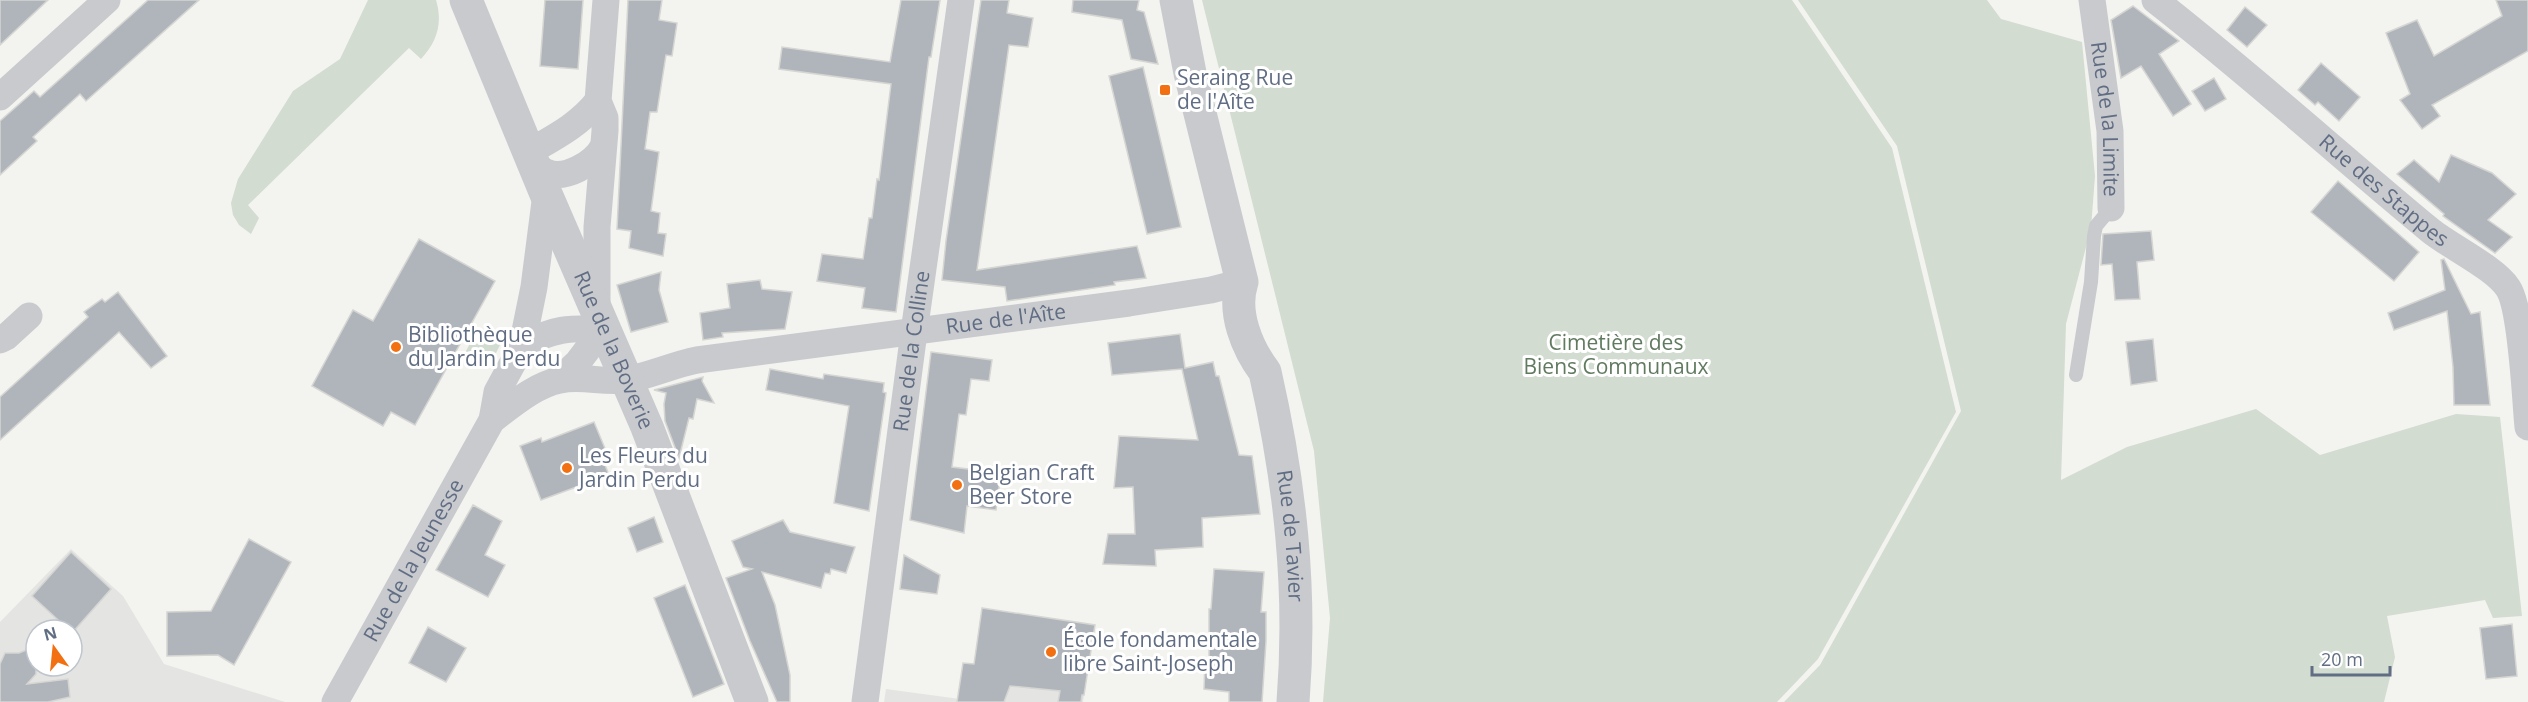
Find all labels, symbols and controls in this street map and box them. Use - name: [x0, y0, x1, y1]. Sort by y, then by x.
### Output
- street label: Rue de la Limite: [2085, 40, 2126, 197]
- place label: Seraing Rue de l'Aîte: [1177, 63, 1293, 115]
- marker: Seraing Rue de l'Aîte: [1158, 83, 1172, 97]
- street label: Rue des Stappes: [2314, 127, 2455, 253]
- street label: Rue de la Boverie: [568, 266, 661, 433]
- street label: Rue de la Colline: [886, 269, 936, 433]
- street label: Rue de l'Aîte: [944, 296, 1067, 340]
- place label: Bibliothèque du Jardin Perdu: [408, 320, 560, 372]
- park label: Cimetière des Biens Communaux: [1523, 328, 1709, 380]
- marker: Bibliothèque du Jardin Perdu: [389, 340, 403, 354]
- place label: Les Fleurs du Jardin Perdu: [577, 441, 708, 493]
- place label: Belgian Craft Beer Store: [969, 458, 1094, 510]
- marker: Les Fleurs du Jardin Perdu: [560, 461, 574, 475]
- street label: Rue de Tavier: [1271, 468, 1311, 603]
- street label: Rue de la Jeunesse: [356, 473, 470, 647]
- marker: Belgian Craft Beer Store: [950, 478, 964, 492]
- north arrow: [24, 618, 84, 678]
- text: N: [41, 621, 59, 646]
- place label: École fondamentale libre Saint-Joseph: [1063, 625, 1257, 677]
- scale bar: [2312, 639, 2390, 677]
- marker: École fondamentale libre Saint-Joseph: [1044, 645, 1058, 659]
- text: 20 m: [2321, 647, 2363, 671]

